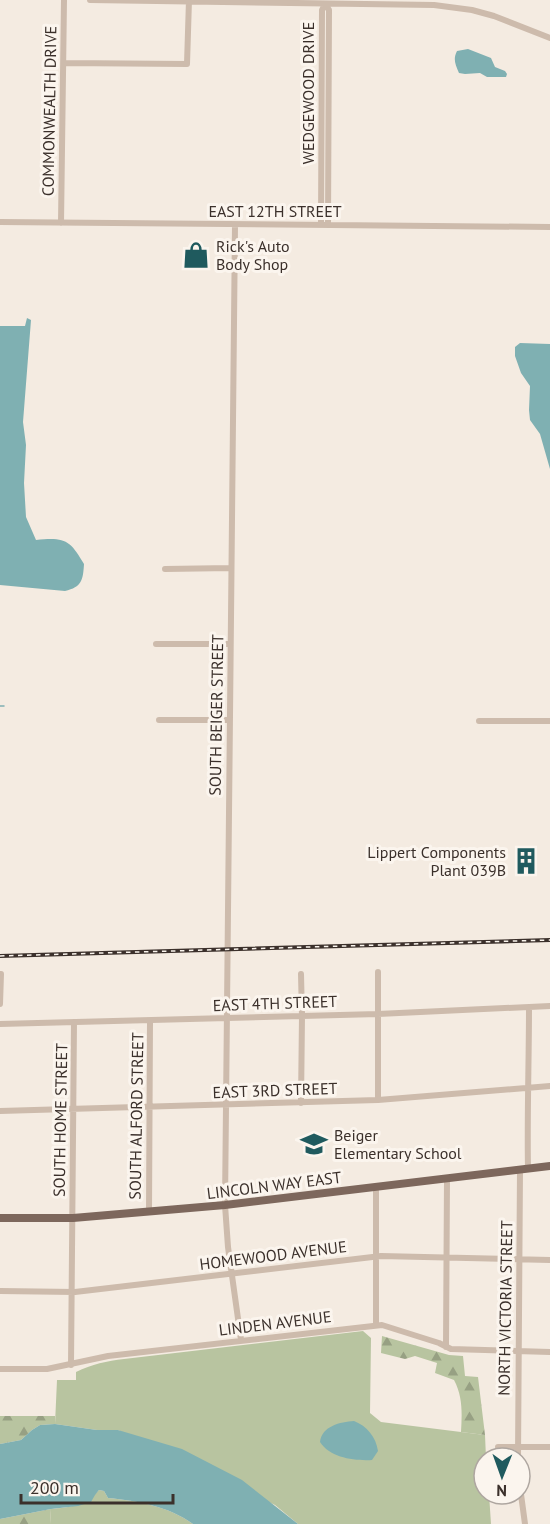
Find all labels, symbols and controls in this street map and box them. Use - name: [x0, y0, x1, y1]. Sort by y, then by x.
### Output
- street label: WEDGEWOOD DRIVE: [298, 22, 318, 164]
- street label: COMMONWEALTH DRIVE: [38, 26, 60, 196]
- street label: EAST 12TH STREET: [208, 201, 342, 221]
- place label: Rick's Auto Body Shop: [216, 236, 290, 274]
- shop icon: Rick's Auto Body Shop: [181, 240, 211, 270]
- street label: SOUTH BEIGER STREET: [205, 634, 227, 796]
- place label: Lippert Components Plant 039B: [367, 842, 506, 880]
- building icon: Lippert Components Plant 039B: [511, 846, 541, 876]
- street label: EAST 4TH STREET: [212, 991, 338, 1015]
- street label: SOUTH ALFORD STREET: [125, 1032, 147, 1200]
- street label: SOUTH HOME STREET: [49, 1043, 71, 1197]
- street label: EAST 3RD STREET: [212, 1078, 338, 1102]
- place label: Beiger Elementary School: [334, 1125, 462, 1163]
- school or university icon: Beiger Elementary School: [299, 1129, 329, 1159]
- street label: LINCOLN WAY EAST: [206, 1167, 343, 1203]
- street label: NORTH VICTORIA STREET: [493, 1220, 517, 1396]
- street label: HOMEWOOD AVENUE: [198, 1236, 348, 1274]
- street label: LINDEN AVENUE: [218, 1306, 332, 1340]
- north arrow: [472, 1446, 532, 1506]
- scale bar: [21, 1467, 172, 1505]
- text: 200 m: [30, 1476, 79, 1499]
- text: N: [496, 1481, 507, 1501]

